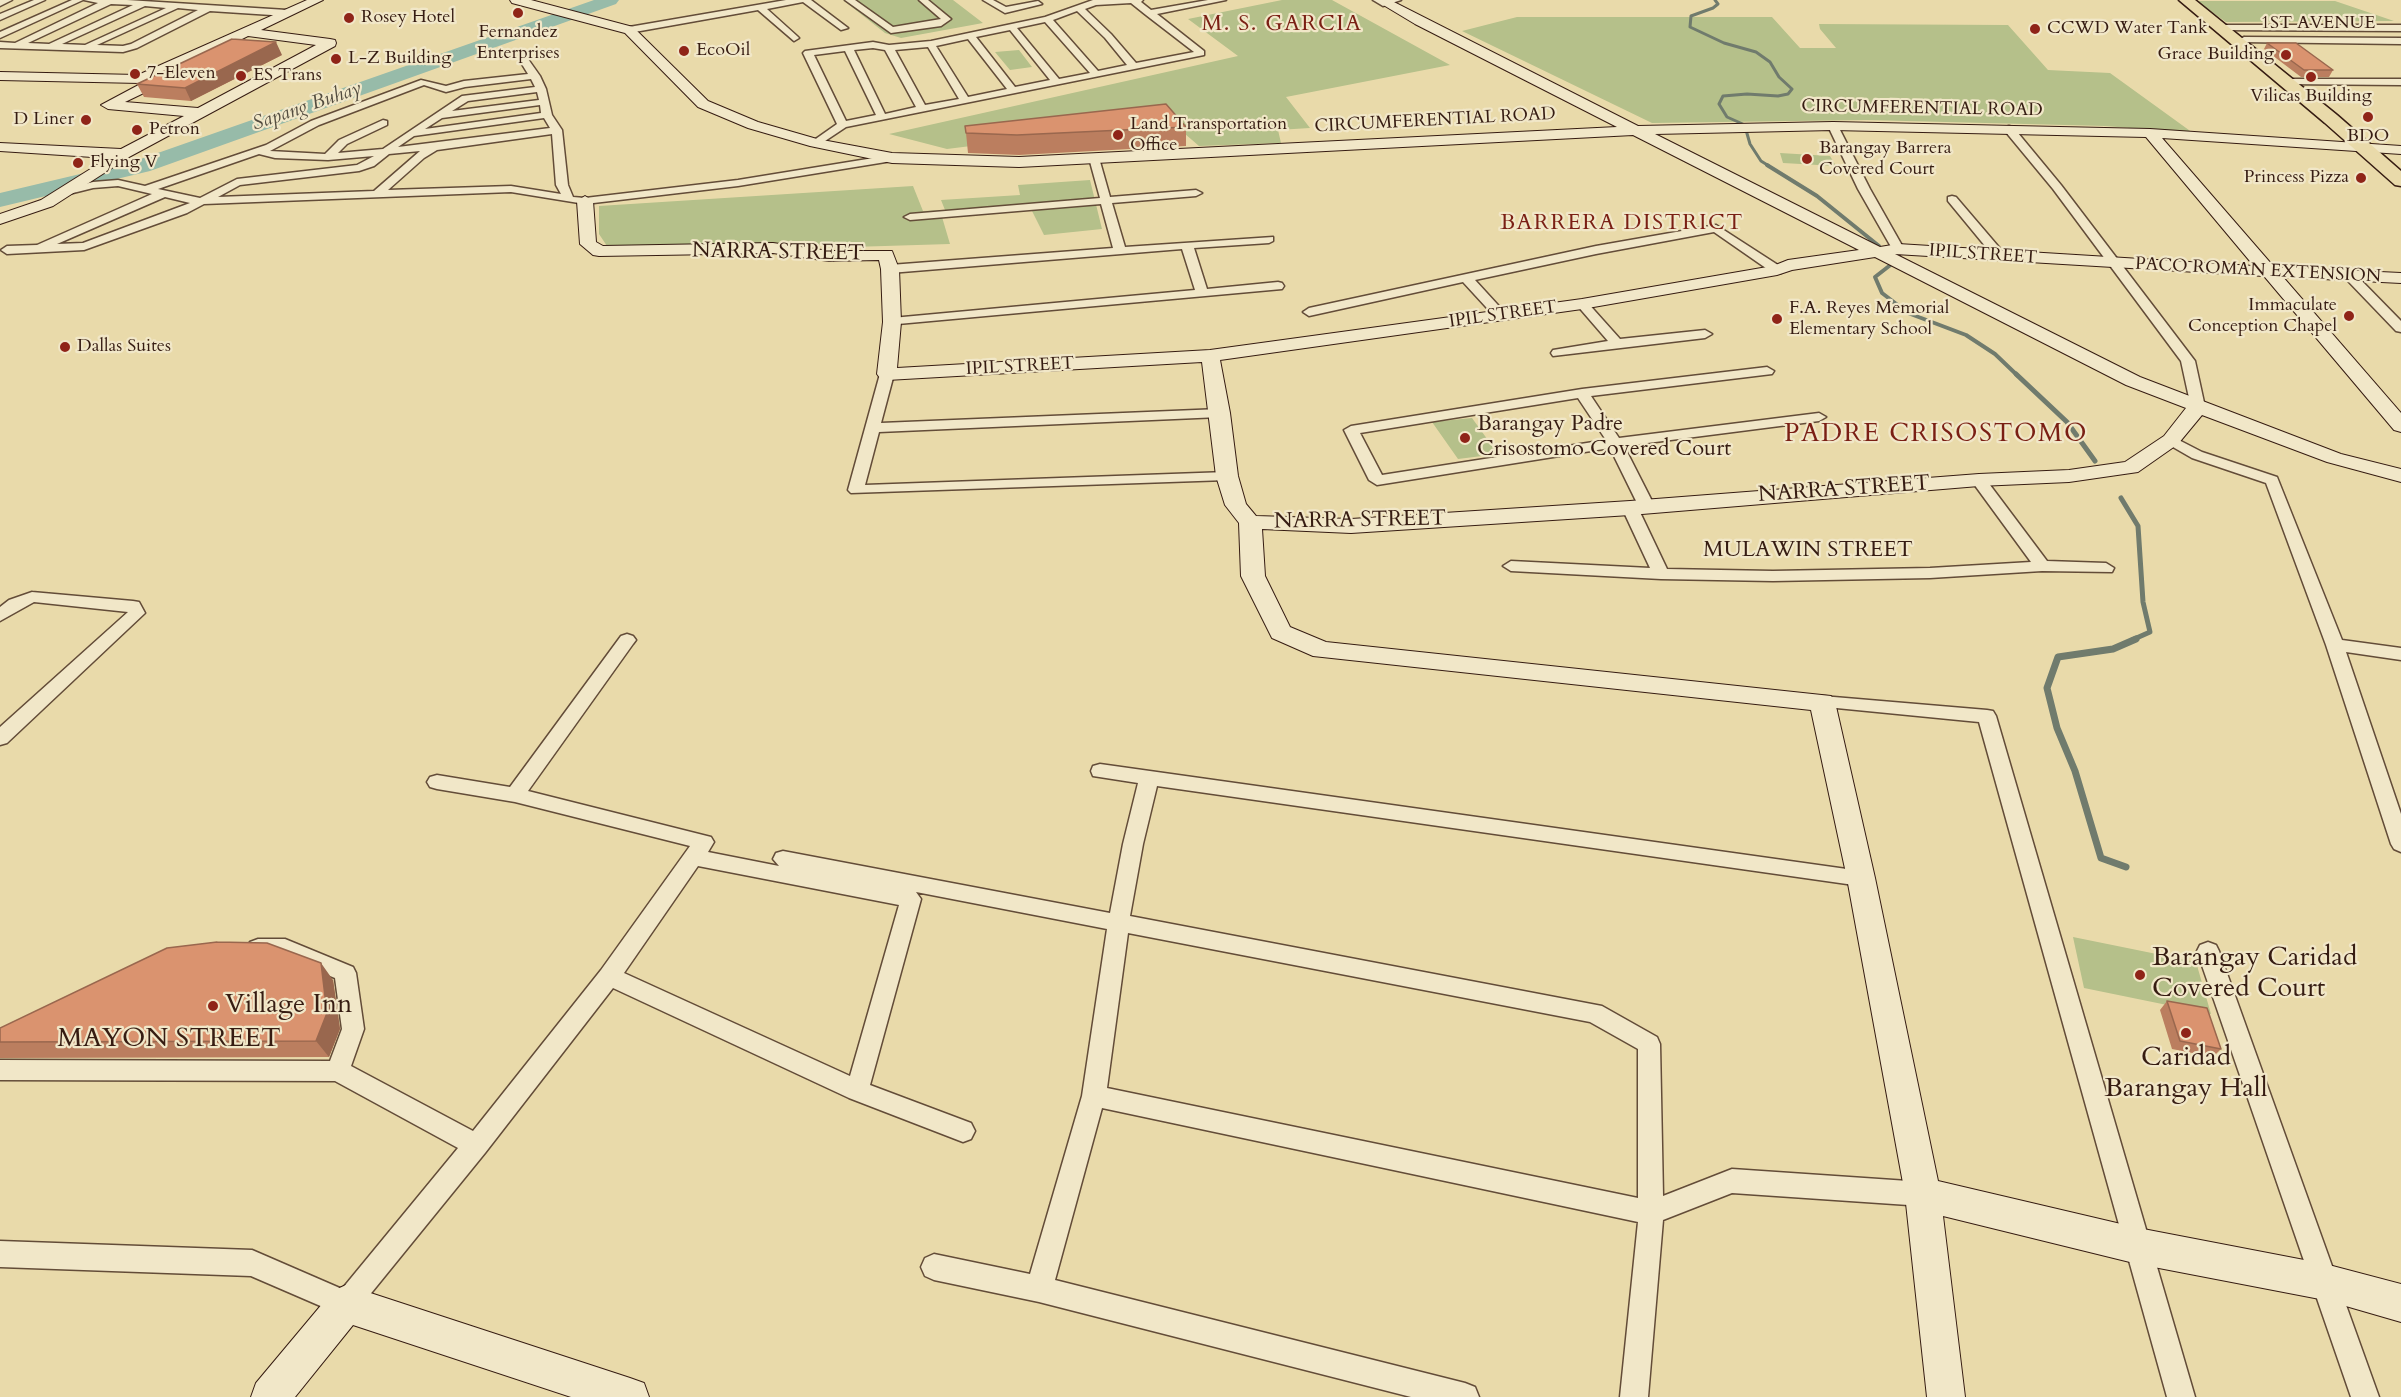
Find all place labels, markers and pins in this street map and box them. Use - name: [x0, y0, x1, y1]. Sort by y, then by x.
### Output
- marker: Fernandez Enterprises: [511, 6, 525, 20]
- place label: Rosey Hotel: [361, 7, 455, 29]
- marker: Rosey Hotel: [342, 11, 356, 25]
- place label: CCWD Water Tank: [2047, 18, 2208, 40]
- place label: Fernandez Enterprises: [476, 22, 560, 64]
- marker: CCWD Water Tank: [2028, 22, 2042, 36]
- place label: EcoOil: [696, 40, 750, 62]
- marker: EcoOil: [677, 44, 691, 58]
- place label: Grace Building: [2157, 44, 2274, 66]
- place label: L-Z Building: [348, 48, 451, 70]
- marker: Grace Building: [2279, 48, 2293, 62]
- marker: L-Z Building: [329, 52, 343, 66]
- place label: 7-Eleven: [147, 63, 216, 85]
- place label: ES Trans: [253, 65, 322, 87]
- marker: 7-Eleven: [128, 67, 142, 81]
- marker: ES Trans: [234, 69, 248, 83]
- marker: Vilicas Building: [2304, 70, 2318, 84]
- place label: Vilicas Building: [2250, 86, 2372, 108]
- place label: D Liner: [14, 109, 74, 131]
- marker: BDO: [2361, 110, 2375, 124]
- marker: D Liner: [79, 113, 93, 127]
- place label: Land Transportation Office: [1130, 114, 1287, 156]
- place label: Petron: [149, 119, 200, 141]
- marker: Petron: [130, 123, 144, 137]
- place label: BDO: [2347, 126, 2389, 148]
- marker: Land Transportation Office: [1111, 128, 1125, 142]
- place label: Barangay Barrera Covered Court: [1819, 138, 1951, 180]
- place label: Flying V: [90, 152, 158, 174]
- marker: Barangay Barrera Covered Court: [1800, 152, 1814, 166]
- marker: Flying V: [71, 156, 85, 170]
- place label: Princess Pizza: [2244, 167, 2349, 189]
- marker: Princess Pizza: [2354, 171, 2368, 185]
- place label: Immaculate Conception Chapel: [2188, 295, 2337, 338]
- place label: F.A. Reyes Memorial Elementary School: [1789, 298, 1949, 340]
- marker: Immaculate Conception Chapel: [2342, 309, 2356, 323]
- marker: F.A. Reyes Memorial Elementary School: [1770, 312, 1784, 326]
- place label: Dallas Suites: [77, 336, 171, 358]
- marker: Dallas Suites: [58, 340, 72, 354]
- place label: Barangay Padre Crisostomo Covered Court: [1477, 412, 1731, 464]
- marker: Barangay Padre Crisostomo Covered Court: [1458, 431, 1472, 445]
- place label: Barangay Caridad Covered Court: [2152, 943, 2357, 1006]
- marker: Barangay Caridad Covered Court: [2133, 968, 2147, 982]
- place label: Village Inn: [225, 990, 352, 1022]
- marker: Village Inn: [206, 999, 220, 1013]
- marker: Caridad Barangay Hall: [2179, 1026, 2193, 1040]
- place label: Caridad Barangay Hall: [2104, 1043, 2268, 1106]

